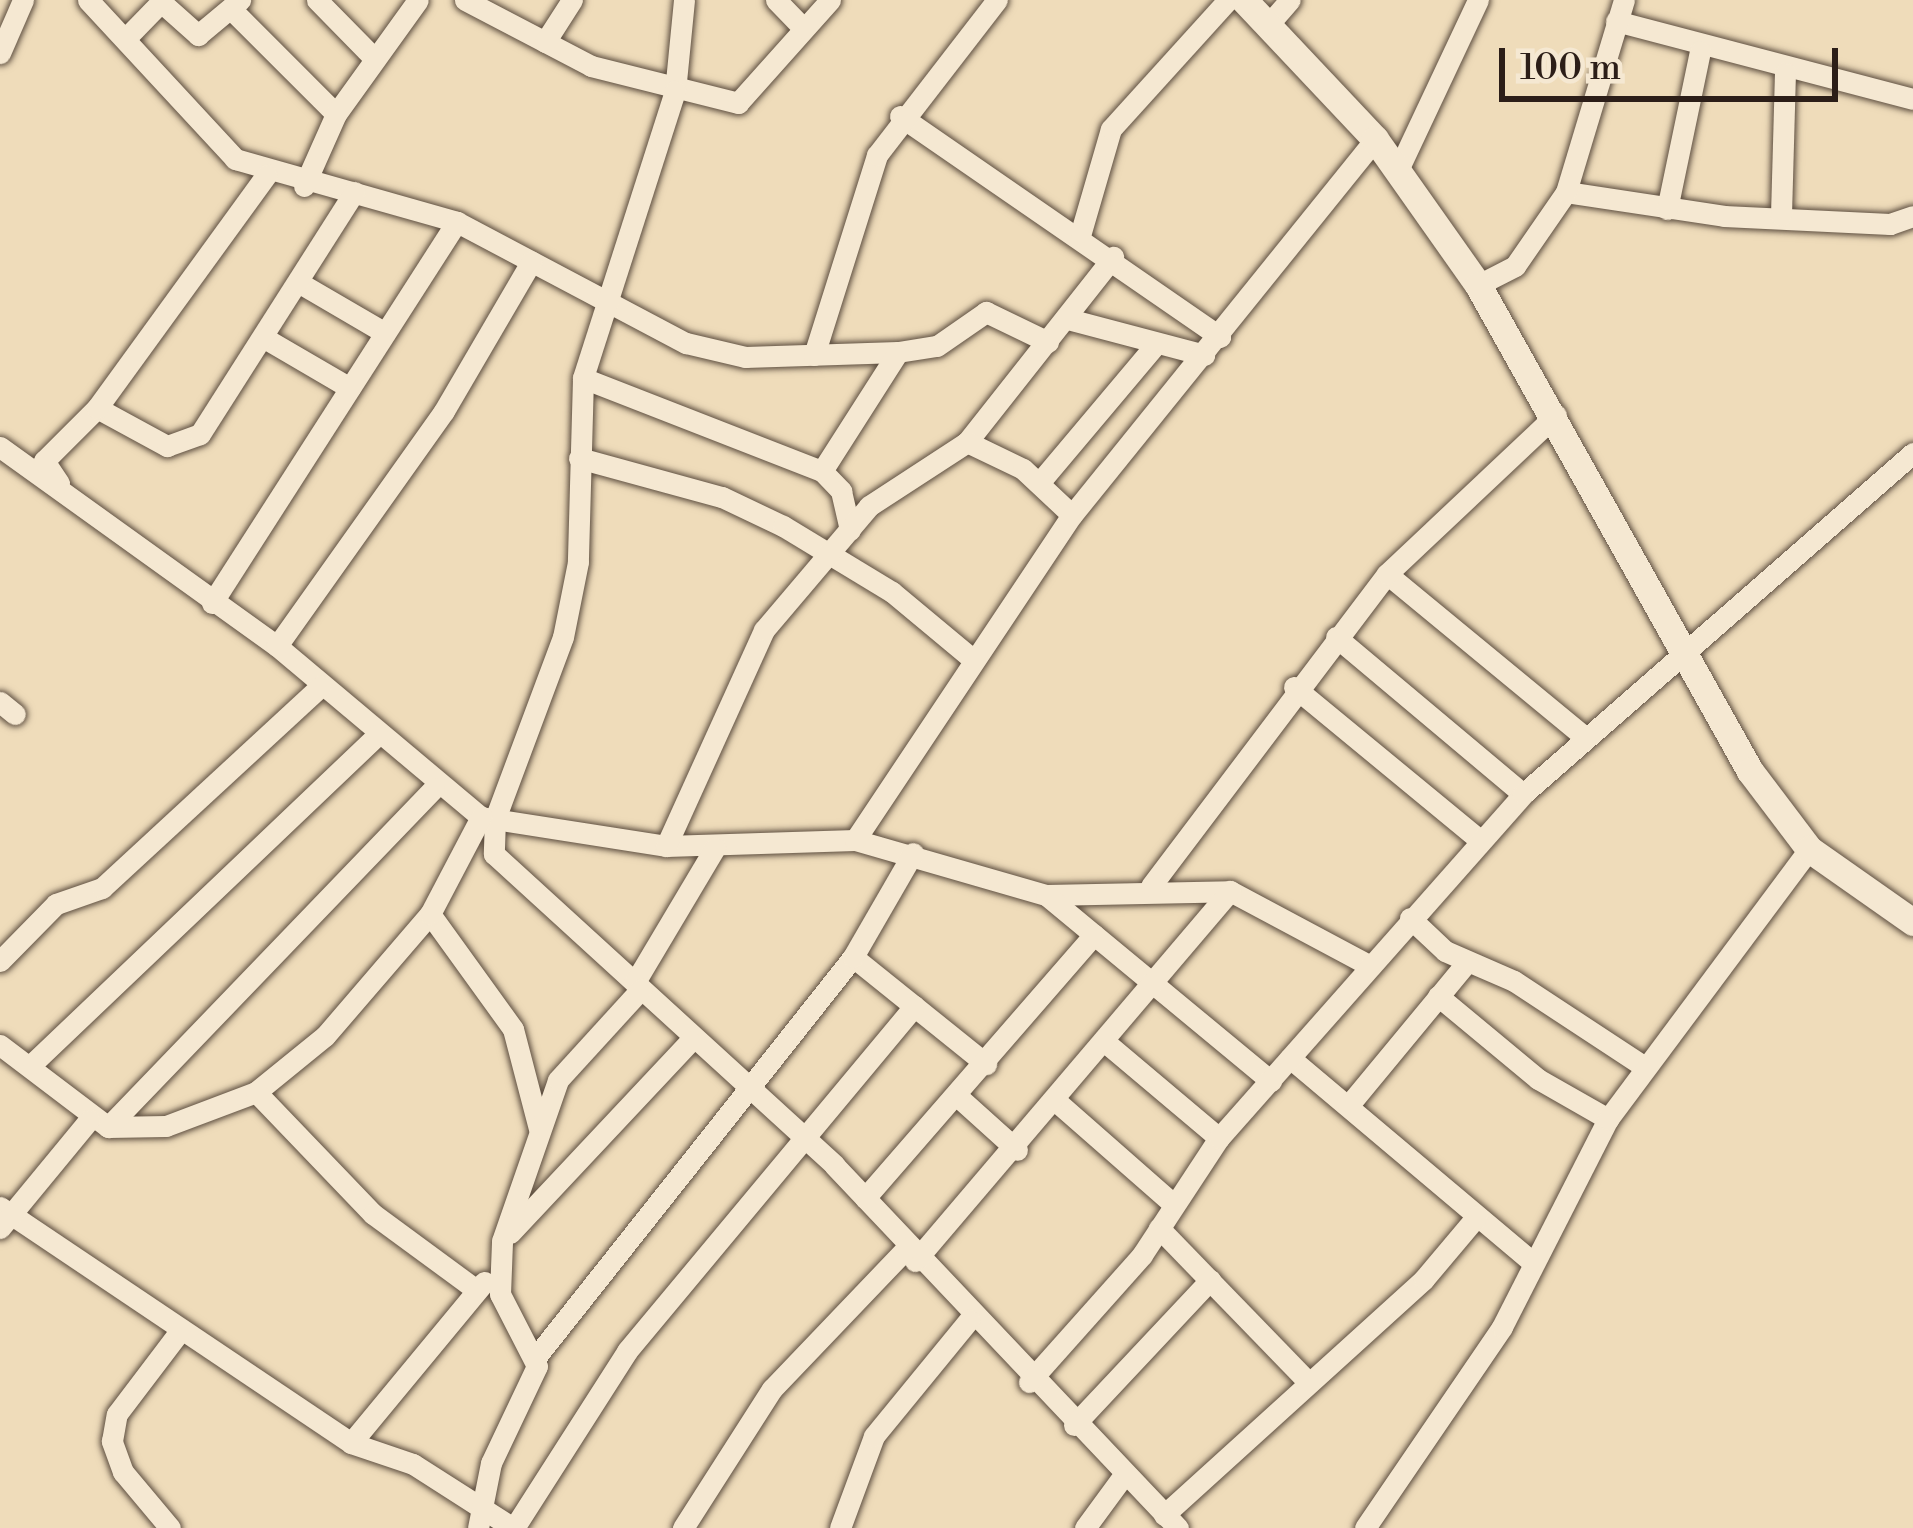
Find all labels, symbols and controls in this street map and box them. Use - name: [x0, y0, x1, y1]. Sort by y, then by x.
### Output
- scale bar: [1505, 24, 1844, 98]
- text: 100 m: [1520, 46, 1621, 91]

